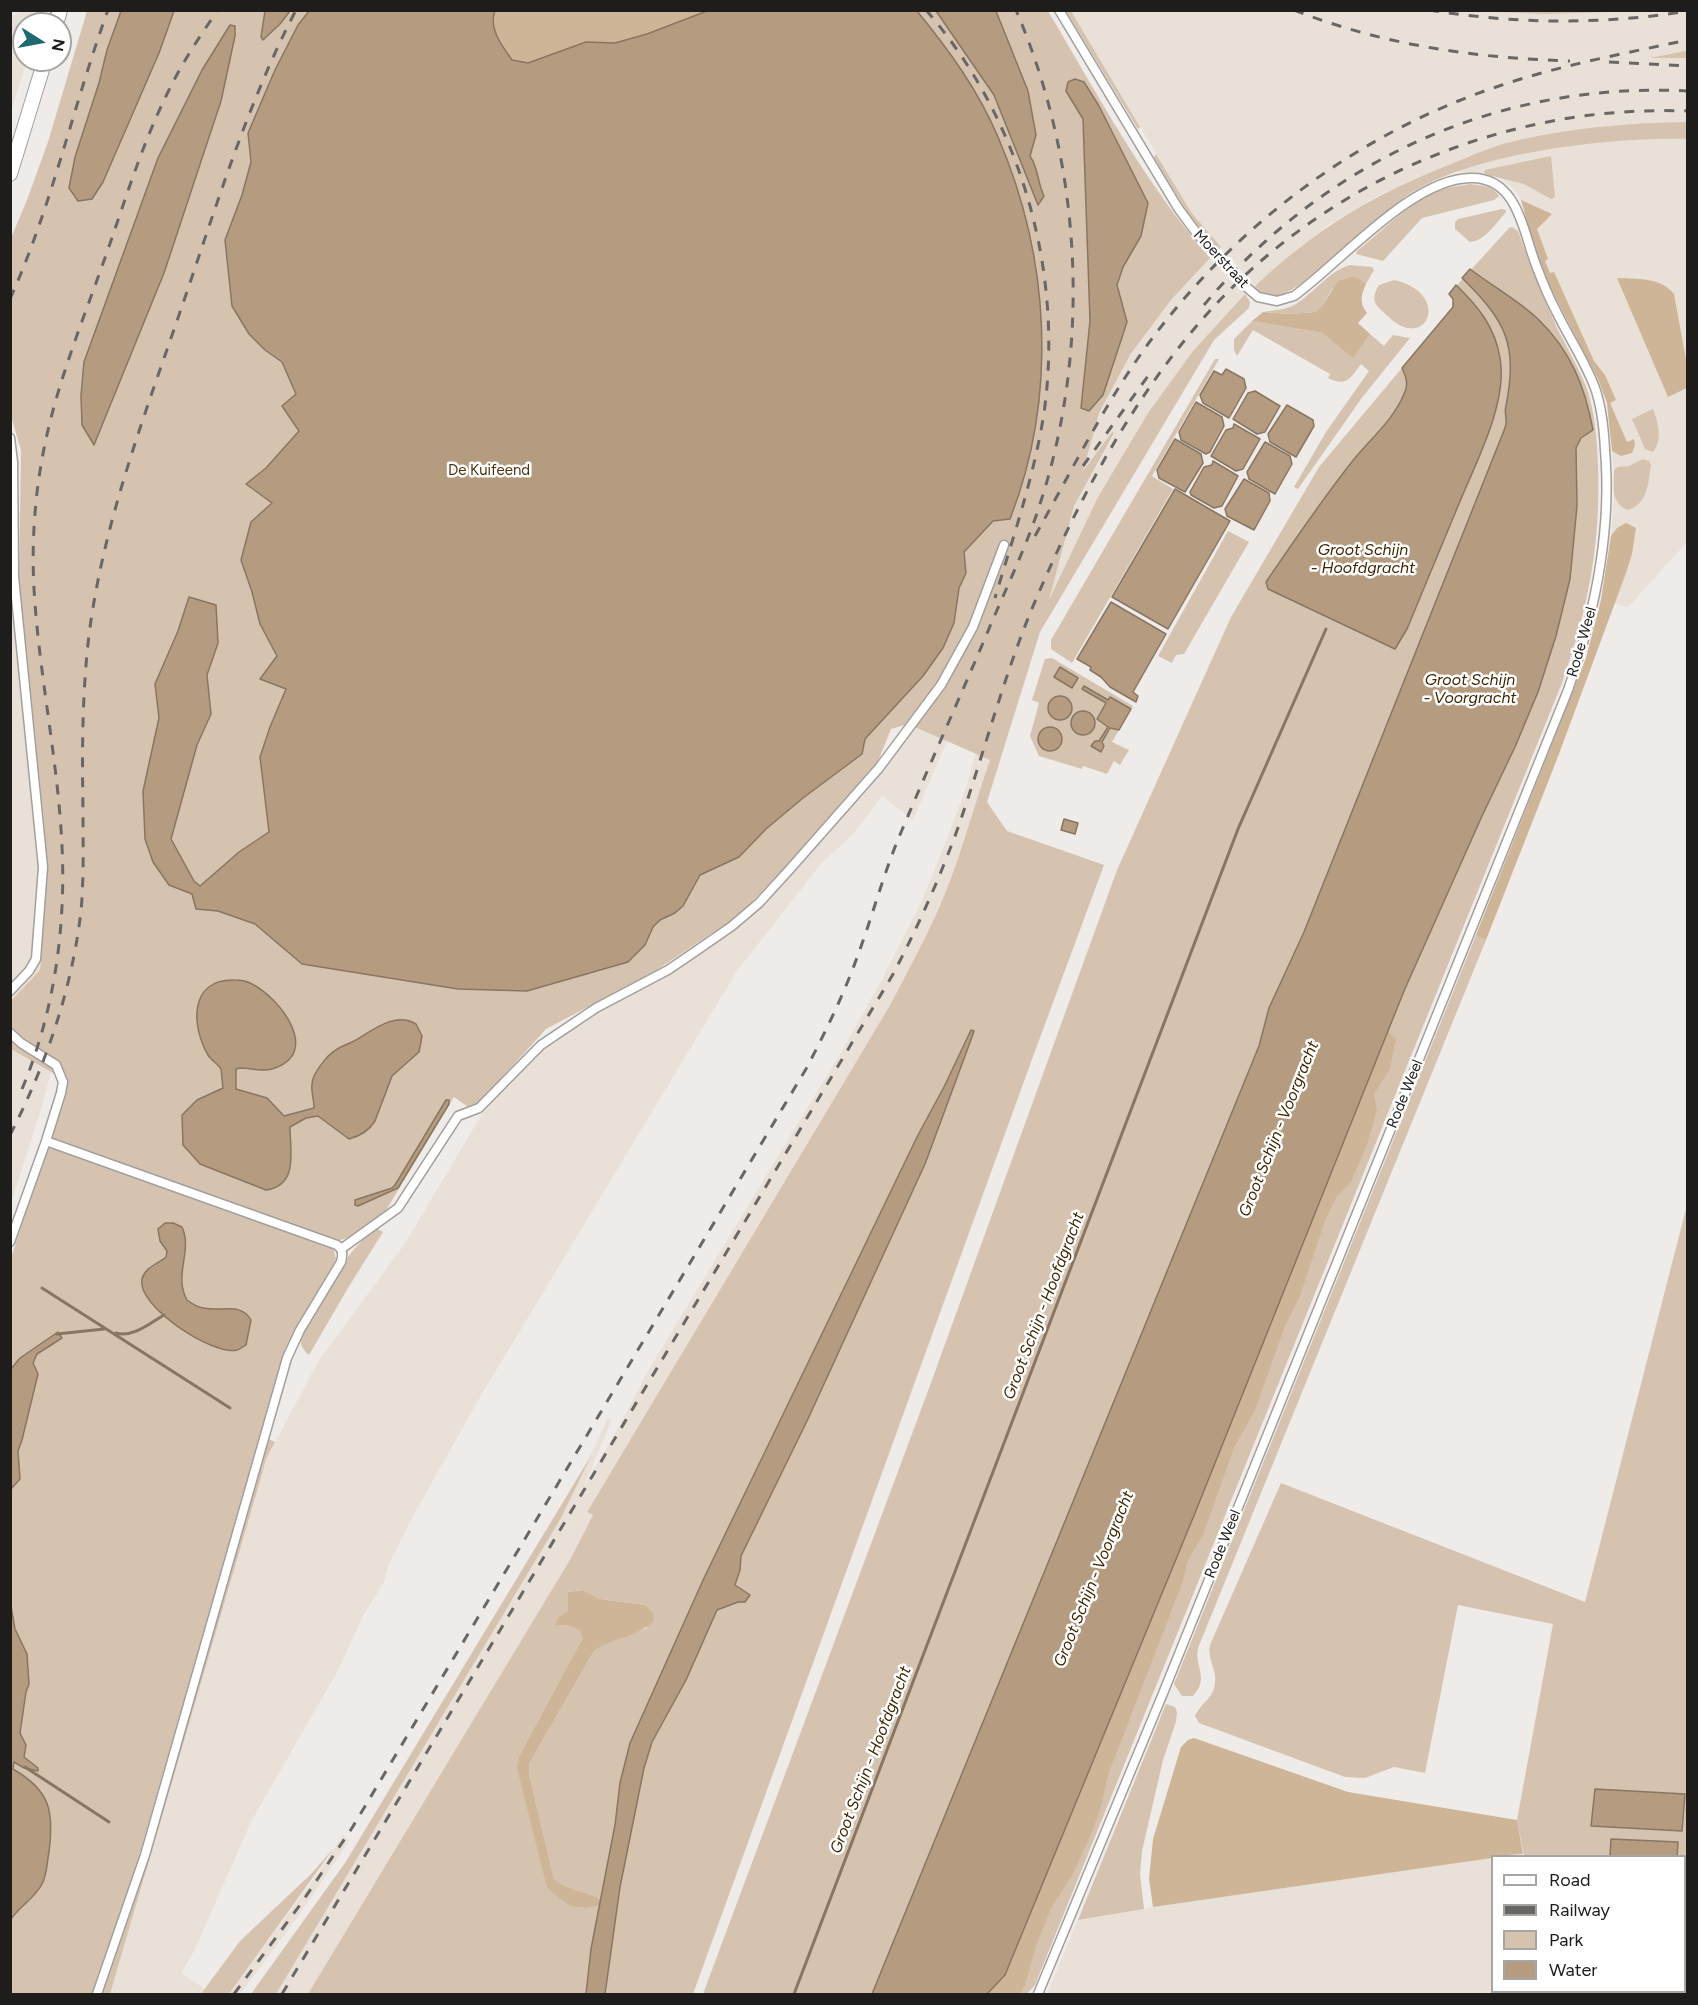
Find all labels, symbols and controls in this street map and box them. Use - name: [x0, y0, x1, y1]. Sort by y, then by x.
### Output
- north arrow: [12, 12, 72, 72]
- text: N: [48, 37, 69, 53]
- street label: Moerstraat: [1189, 226, 1253, 292]
- park label: De Kuifeend: [448, 462, 530, 480]
- water label: Groot Schijn - Hoofdgracht: [1311, 540, 1415, 578]
- street label: Rode Weel: [1563, 605, 1601, 679]
- water label: Groot Schijn - Voorgracht: [1423, 670, 1517, 708]
- water label: Groot Schijn - Voorgracht: [1235, 1038, 1323, 1220]
- street label: Rode Weel: [1383, 1057, 1427, 1131]
- water label: Groot Schijn - Hoofdgracht: [999, 1210, 1089, 1402]
- water label: Groot Schijn - Voorgracht: [1050, 1488, 1138, 1670]
- street label: Rode Weel: [1201, 1507, 1245, 1581]
- water label: Groot Schijn - Hoofdgracht: [826, 1664, 916, 1856]
- legend: [1491, 1855, 1686, 1993]
- text: Road: [1549, 1869, 1590, 1891]
- text: Railway: [1549, 1899, 1610, 1921]
- text: Park: [1549, 1929, 1583, 1951]
- text: Water: [1549, 1959, 1597, 1981]

